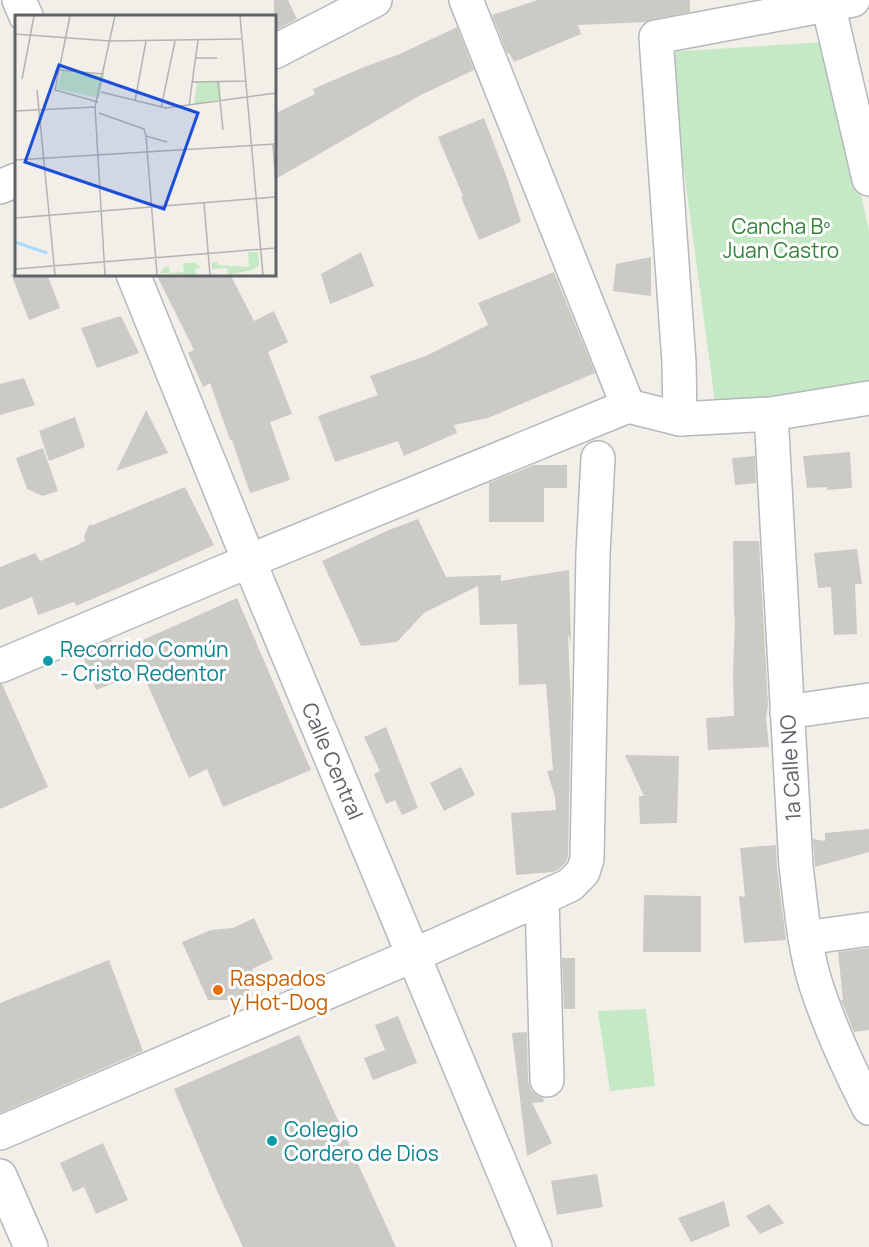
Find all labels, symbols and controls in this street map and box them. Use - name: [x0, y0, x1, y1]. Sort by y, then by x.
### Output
- inset map: [15, 15, 276, 276]
- park label: Cancha Bº Juan Castro: [723, 212, 839, 264]
- place label: Recorrido Común - Cristo Redentor: [60, 635, 229, 687]
- marker: Recorrido Común - Cristo Redentor: [41, 654, 55, 668]
- street label: Calle Central: [296, 698, 370, 824]
- street label: 1a Calle NO: [773, 714, 807, 822]
- place label: Raspados y Hot-Dog: [230, 964, 328, 1016]
- marker: Raspados y Hot-Dog: [211, 983, 225, 997]
- place label: Colegio Cordero de Dios: [284, 1115, 439, 1167]
- marker: Colegio Cordero de Dios: [265, 1134, 279, 1148]

